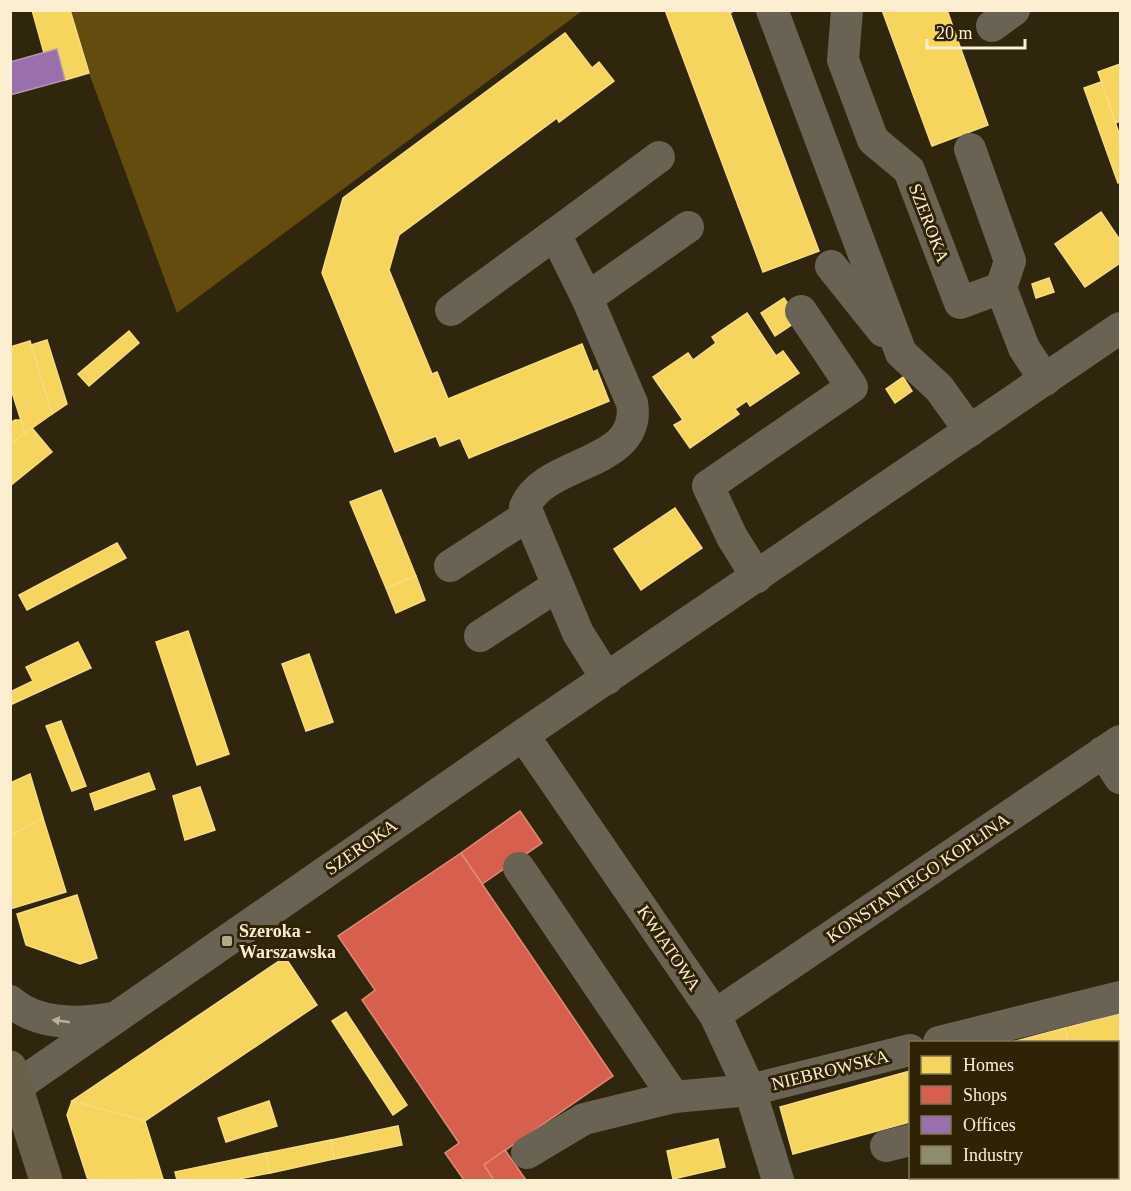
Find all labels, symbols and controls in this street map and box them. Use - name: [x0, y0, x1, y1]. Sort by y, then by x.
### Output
- scale bar: [927, 12, 1024, 50]
- text: 20 m: [936, 23, 973, 43]
- street label: SZEROKA: [905, 181, 953, 265]
- street label: KONSTANTEGO KOPLINA: [823, 809, 1013, 947]
- street label: SZEROKA: [321, 815, 401, 879]
- street label: KWIATOWA: [633, 902, 705, 994]
- place label: Szeroka - Warszawska: [239, 921, 336, 962]
- marker: Szeroka - Warszawska: [220, 934, 234, 948]
- one-way arrow: [52, 1017, 71, 1026]
- legend: [909, 1041, 1119, 1179]
- street label: NIEBROWSKA: [769, 1046, 891, 1094]
- text: Homes: [963, 1055, 1014, 1075]
- text: Shops: [963, 1085, 1007, 1105]
- text: Offices: [963, 1115, 1016, 1135]
- text: Industry: [963, 1145, 1023, 1165]

